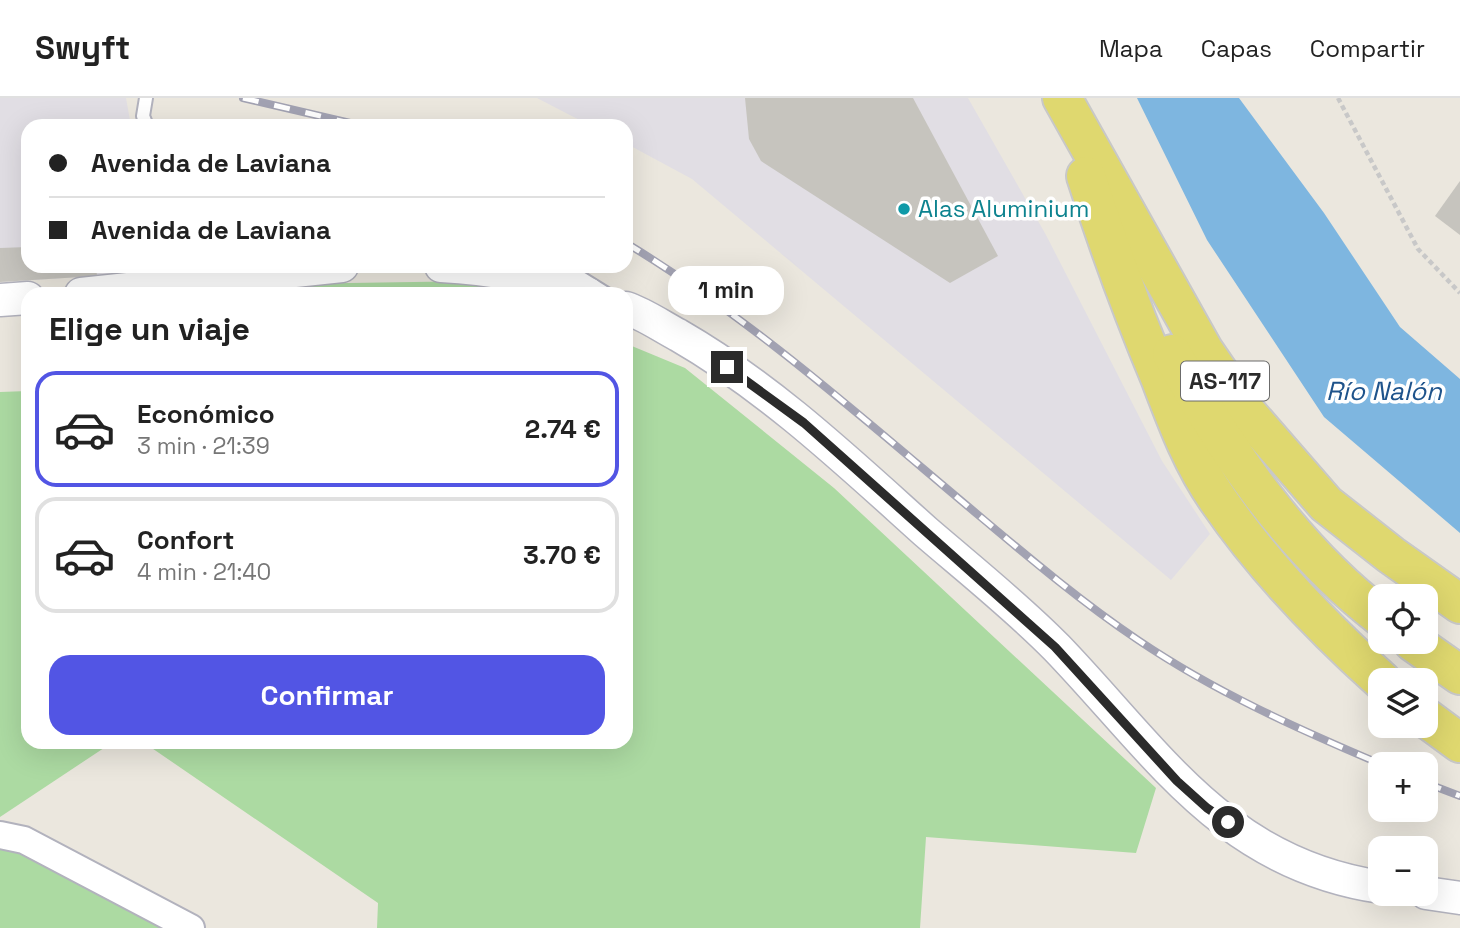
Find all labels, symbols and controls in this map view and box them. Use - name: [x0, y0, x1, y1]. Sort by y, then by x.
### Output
- text: Swyft: [35, 27, 130, 69]
- text: Mapa: [1099, 33, 1163, 64]
- text: Capas: [1201, 33, 1272, 64]
- text: Compartir: [1310, 33, 1425, 64]
- text: Avenida de Laviana: [91, 146, 331, 180]
- place label: Alas Aluminium: [918, 193, 1089, 224]
- marker: Alas Aluminium: [896, 201, 912, 217]
- text: Avenida de Laviana: [91, 213, 331, 247]
- callout: 1 min: [669, 266, 785, 314]
- text: 1 min: [698, 275, 754, 305]
- text: Elige un viaje: [49, 309, 250, 349]
- route end: [711, 351, 743, 383]
- road number: AS-117: [1181, 362, 1269, 400]
- water label: Río Nalón: [1326, 374, 1443, 408]
- text: Económico: [137, 397, 275, 431]
- icon: car: [53, 398, 116, 461]
- text: 2.74 €: [525, 412, 601, 446]
- text: 3 min · 21:39: [137, 431, 270, 461]
- text: Confort: [137, 523, 234, 557]
- icon: car: [53, 524, 116, 587]
- text: 3.70 €: [523, 538, 601, 572]
- text: 4 min · 21:40: [137, 557, 271, 587]
- map controls: [1368, 584, 1438, 906]
- button: locate: [1368, 584, 1438, 654]
- button: Confirmar: [49, 655, 605, 735]
- button: layers: [1368, 668, 1438, 738]
- button: +: [1368, 752, 1438, 822]
- route start: [1212, 806, 1244, 838]
- button: −: [1368, 836, 1438, 906]

